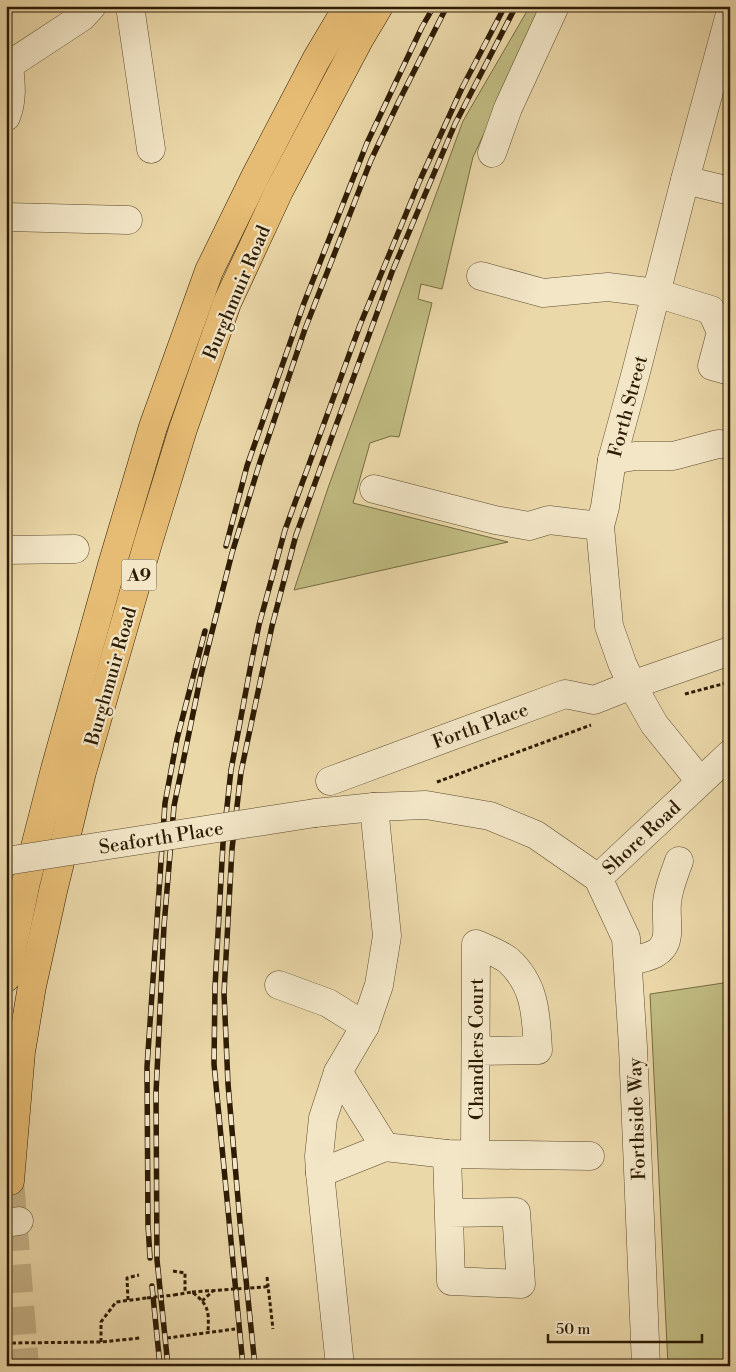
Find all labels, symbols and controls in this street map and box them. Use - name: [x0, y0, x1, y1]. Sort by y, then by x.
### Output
- street label: Burghmuir Road: [197, 222, 276, 364]
- street label: Forth Street: [603, 352, 653, 460]
- road number: A9: [122, 560, 156, 590]
- street label: Burghmuir Road: [79, 604, 142, 749]
- street label: Forth Place: [429, 698, 532, 754]
- street label: Shore Road: [597, 795, 686, 880]
- street label: Seaforth Place: [97, 816, 225, 860]
- street label: Chandlers Court: [465, 978, 489, 1120]
- street label: Forthside Way: [623, 1057, 651, 1181]
- scale bar: [548, 1312, 702, 1344]
- text: 50 m: [556, 1320, 590, 1339]

